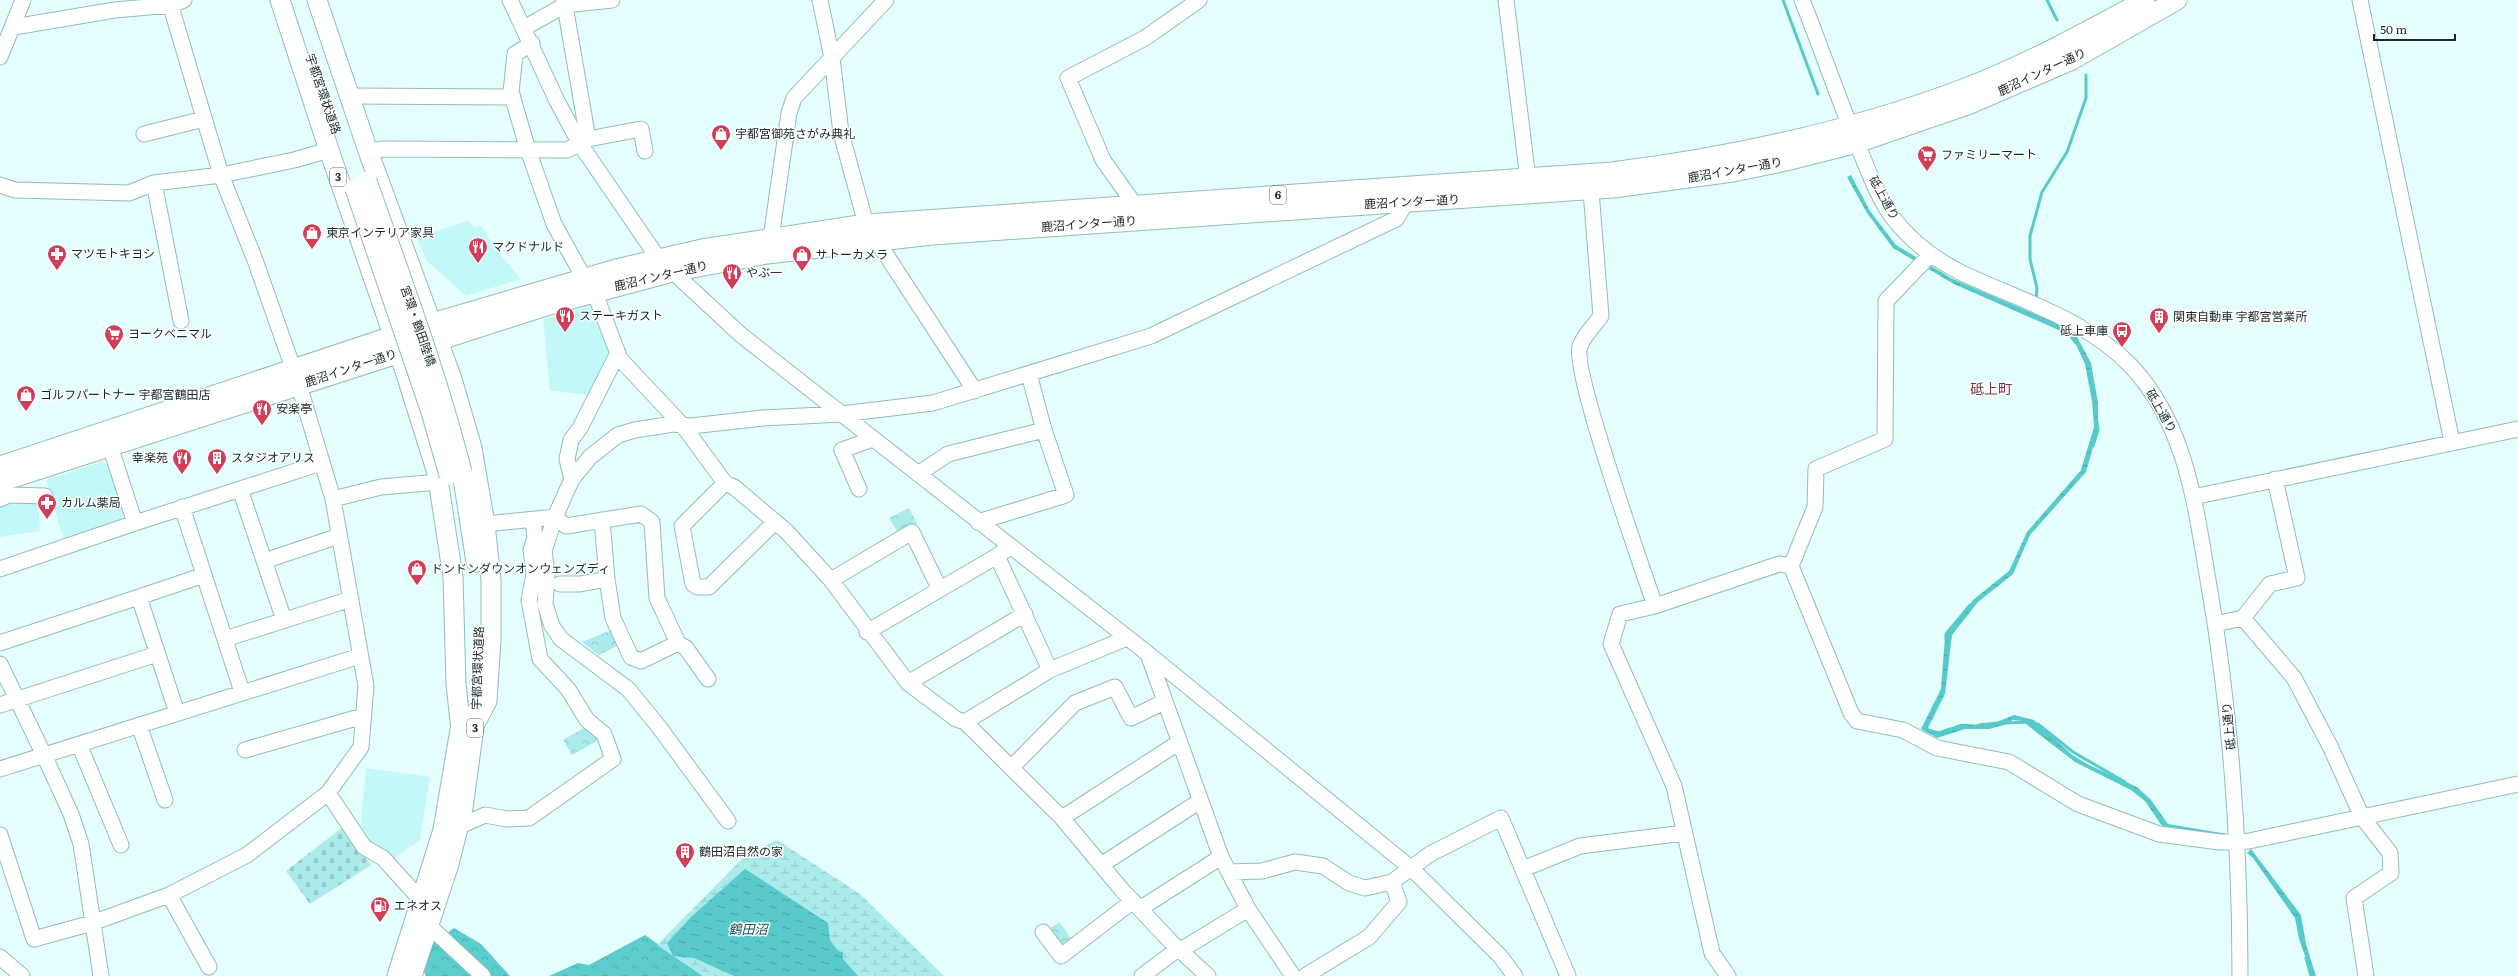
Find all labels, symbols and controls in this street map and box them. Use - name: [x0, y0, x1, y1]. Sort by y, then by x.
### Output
- scale bar: [2374, 16, 2455, 42]
- text: 50 m: [2380, 20, 2407, 38]
- street label: 鹿沼インター通り: [1994, 43, 2089, 100]
- street label: 宇都宮環状道路: [302, 51, 346, 136]
- shop icon: 宇都宮御苑さがみ典礼: [710, 123, 732, 151]
- place label: 宇都宮御苑さがみ典礼: [735, 124, 855, 142]
- supermarket icon: ファミリーマート: [1916, 144, 1938, 172]
- place label: ファミリーマート: [1941, 145, 2037, 163]
- street label: 鹿沼インター通り: [1686, 152, 1784, 186]
- road number: 3: [330, 168, 346, 186]
- street label: 砥上通り: [1865, 172, 1904, 223]
- road number: 6: [1270, 186, 1286, 204]
- street label: 鹿沼インター通り: [1364, 190, 1460, 213]
- street label: 鹿沼インター通り: [1040, 211, 1137, 235]
- shop icon: 東京インテリア家具: [301, 222, 323, 250]
- place label: 東京インテリア家具: [326, 223, 434, 241]
- restaurant icon: マクドナルド: [467, 236, 489, 264]
- place label: マクドナルド: [492, 237, 564, 255]
- pharmacy icon: マツモトキヨシ: [46, 243, 68, 271]
- place label: マツモトキヨシ: [71, 244, 155, 262]
- shop icon: サトーカメラ: [791, 244, 813, 272]
- place label: サトーカメラ: [816, 245, 888, 263]
- street label: 鹿沼インター通り: [612, 255, 710, 295]
- restaurant icon: やぶ一: [721, 262, 743, 290]
- place label: やぶ一: [746, 263, 782, 281]
- street label: 宮環・鶴田陸橋: [397, 283, 441, 368]
- restaurant icon: ステーキガスト: [554, 305, 576, 333]
- place label: ステーキガスト: [579, 306, 663, 324]
- building icon: 関東自動車 宇都宮営業所: [2148, 306, 2170, 334]
- place label: 関東自動車 宇都宮営業所: [2173, 307, 2307, 325]
- bus stop icon: 砥上車庫: [2111, 320, 2133, 348]
- place label: 砥上車庫: [2060, 321, 2108, 339]
- supermarket icon: ヨークベニマル: [103, 323, 125, 351]
- place label: ヨークベニマル: [128, 324, 212, 342]
- street label: 鹿沼インター通り: [302, 344, 399, 390]
- district label: 砥上町: [1970, 378, 2012, 398]
- shop icon: ゴルフパートナー 宇都宮鶴田店: [15, 384, 37, 412]
- place label: ゴルフパートナー 宇都宮鶴田店: [40, 385, 210, 403]
- street label: 砥上通り: [2142, 385, 2182, 436]
- restaurant icon: 安楽亭: [251, 398, 273, 426]
- place label: 安楽亭: [276, 399, 312, 417]
- restaurant icon: 幸楽苑: [171, 447, 193, 475]
- building icon: スタジオアリス: [206, 447, 228, 475]
- place label: 幸楽苑: [132, 448, 168, 466]
- place label: スタジオアリス: [231, 448, 315, 466]
- pharmacy icon: カルム薬局: [36, 492, 58, 520]
- place label: カルム薬局: [61, 493, 121, 511]
- shop icon: ドンドンダウンオンウェンズディ: [406, 558, 428, 586]
- place label: ドンドンダウンオンウェンズディ: [431, 559, 610, 577]
- street label: 宇都宮環状道路: [467, 626, 487, 710]
- street label: 砥上通り: [2217, 701, 2239, 751]
- road number: 3: [467, 719, 483, 737]
- building icon: 鶴田沼自然の家: [674, 841, 696, 869]
- place label: 鶴田沼自然の家: [699, 842, 783, 860]
- fuel station icon: エネオス: [369, 895, 391, 923]
- place label: エネオス: [394, 896, 442, 914]
- water label: 鶴田沼: [728, 919, 769, 938]

